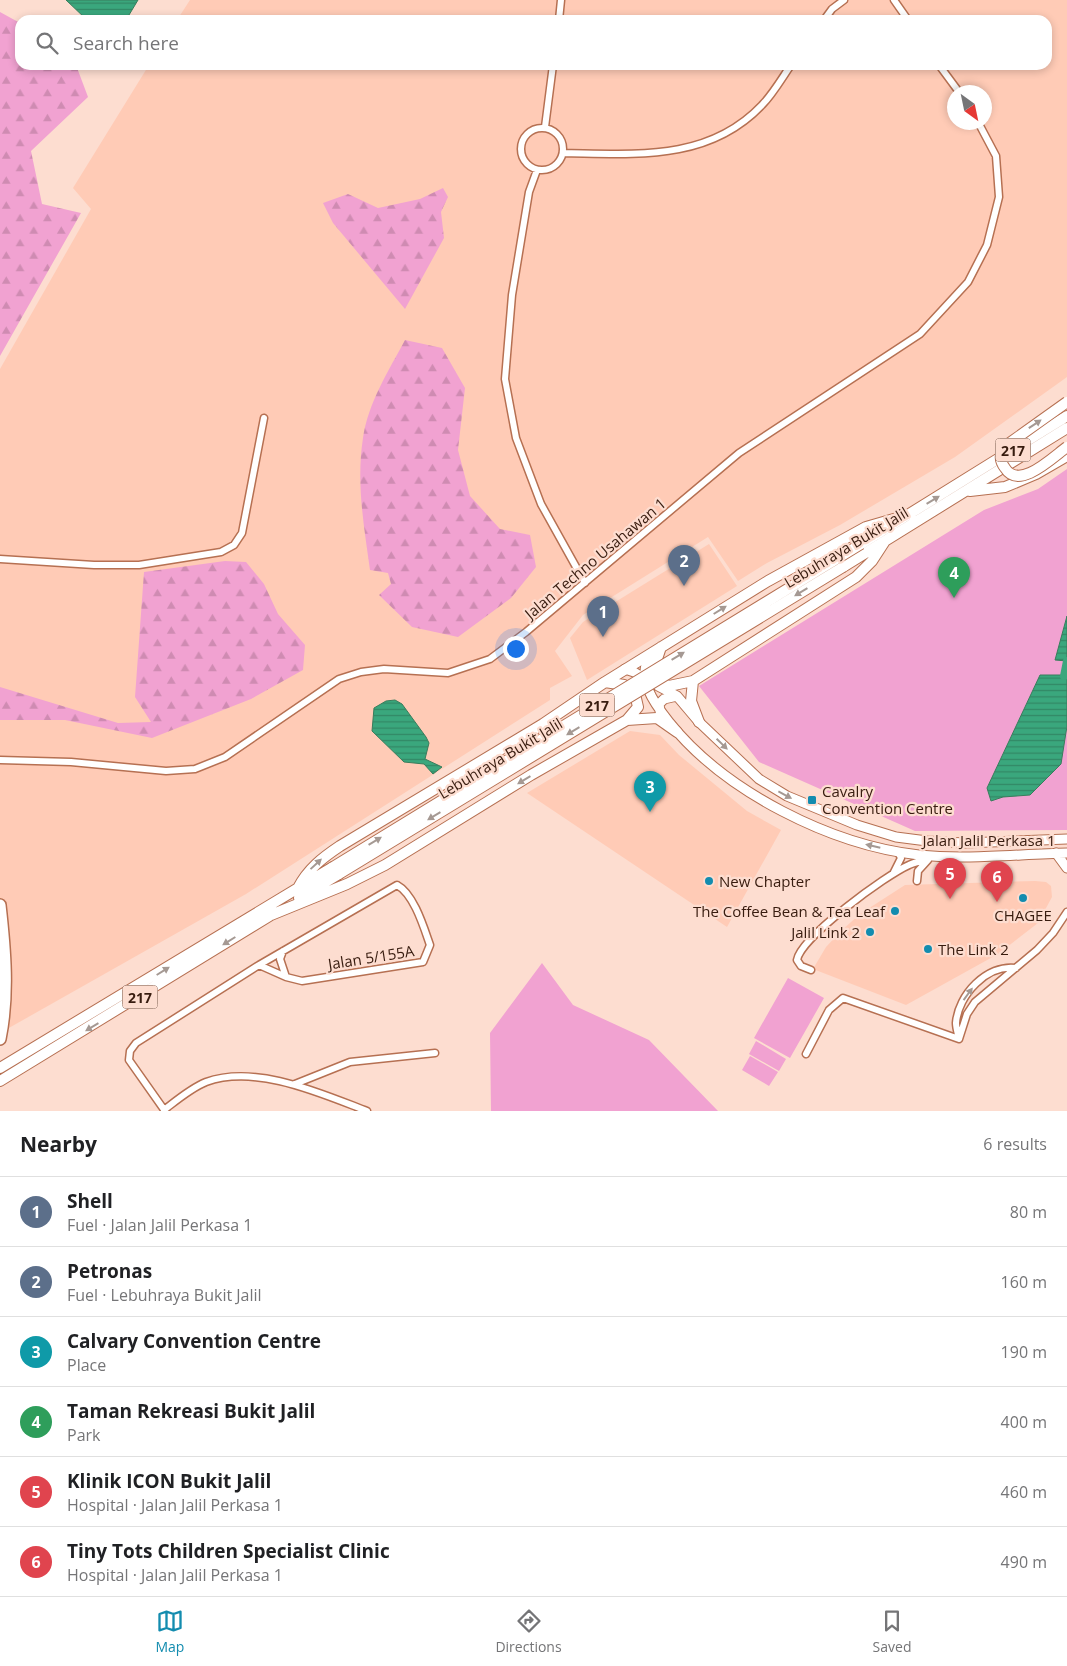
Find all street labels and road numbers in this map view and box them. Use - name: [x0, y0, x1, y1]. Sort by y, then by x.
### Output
- road number: 217: [996, 438, 1030, 462]
- street label: Jalan Techno Usahawan 1: [521, 494, 669, 622]
- street label: Lebuhraya Bukit Jalil: [780, 502, 912, 592]
- road number: 217: [580, 694, 614, 716]
- street label: Lebuhraya Bukit Jalil: [434, 713, 566, 803]
- street label: Jalan Jalil Perkasa 1: [921, 830, 1055, 850]
- street label: Jalan 5/155A: [325, 940, 416, 974]
- road number: 217: [122, 986, 158, 1009]

